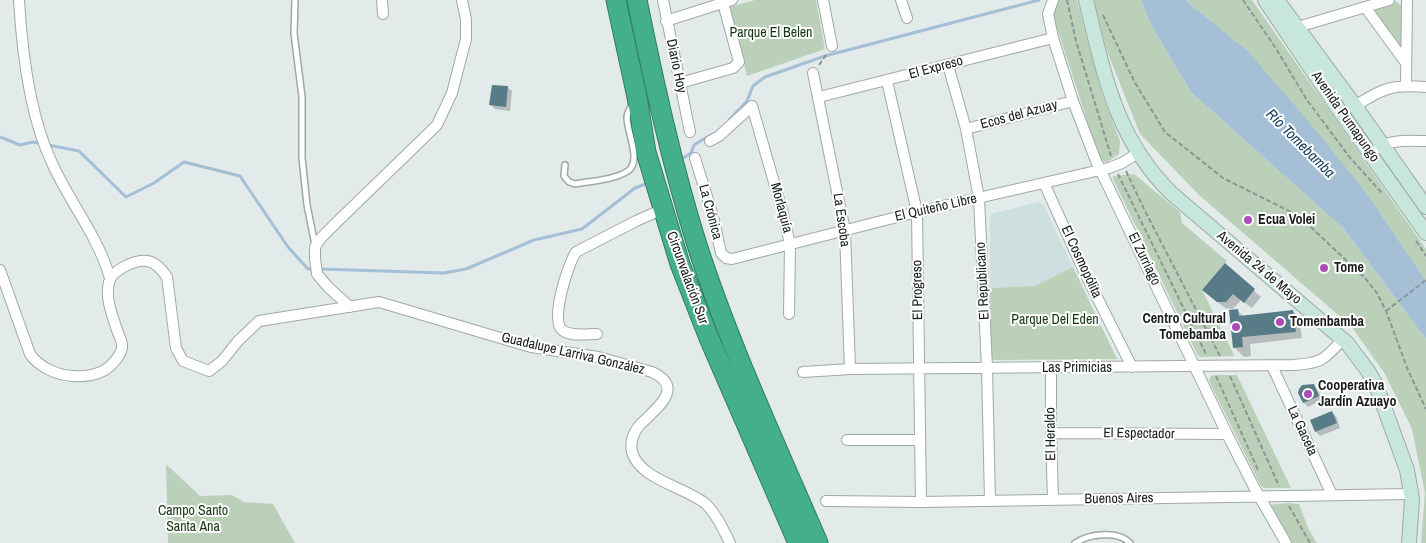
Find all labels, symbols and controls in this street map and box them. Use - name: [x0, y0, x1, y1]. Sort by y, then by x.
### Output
- park label: Parque El Belen: [730, 25, 812, 41]
- street label: Diario Hoy: [662, 37, 690, 95]
- street label: El Expreso: [907, 53, 965, 83]
- street label: Avenida Pumapungo: [1307, 68, 1383, 166]
- street label: Ecos del Azuay: [979, 97, 1059, 133]
- water label: Río Tomebamba: [1262, 106, 1338, 182]
- street label: Morlaquía: [766, 181, 796, 235]
- street label: La Crónica: [695, 183, 725, 241]
- street label: El Quiteño Libre: [893, 190, 979, 226]
- street label: La Escoba: [829, 192, 853, 248]
- place label: Ecua Volei: [1258, 212, 1315, 228]
- marker: Ecua Volei: [1242, 214, 1254, 226]
- street label: El Cosmopólita: [1057, 223, 1105, 301]
- street label: Avenida 24 de Mayo: [1213, 228, 1305, 308]
- street label: Circunvalación Sur: [662, 229, 712, 327]
- street label: El Zurriago: [1124, 230, 1164, 288]
- street label: El Republicano: [973, 242, 993, 320]
- street label: El Progreso: [909, 260, 927, 320]
- place label: Tome: [1334, 260, 1364, 276]
- marker: Tome: [1318, 262, 1330, 274]
- place label: Centro Cultural Tomebamba: [1142, 311, 1226, 344]
- park label: Parque Del Eden: [1011, 312, 1099, 328]
- place label: Tomenbamba: [1290, 314, 1364, 330]
- marker: Tomenbamba: [1274, 316, 1286, 328]
- marker: Centro Cultural Tomebamba: [1230, 321, 1242, 333]
- street label: Guadalupe Larriva González: [500, 329, 646, 379]
- street label: Las Primicias: [1042, 360, 1112, 376]
- place label: Cooperativa Jardín Azuayo: [1318, 378, 1396, 411]
- marker: Cooperativa Jardín Azuayo: [1302, 388, 1314, 400]
- street label: La Gaceta: [1283, 403, 1321, 459]
- street label: El Heraldo: [1042, 407, 1060, 461]
- street label: El Espectador: [1103, 425, 1175, 443]
- street label: Buenos Aires: [1084, 490, 1154, 508]
- park label: Campo Santo Santa Ana: [158, 503, 228, 536]

